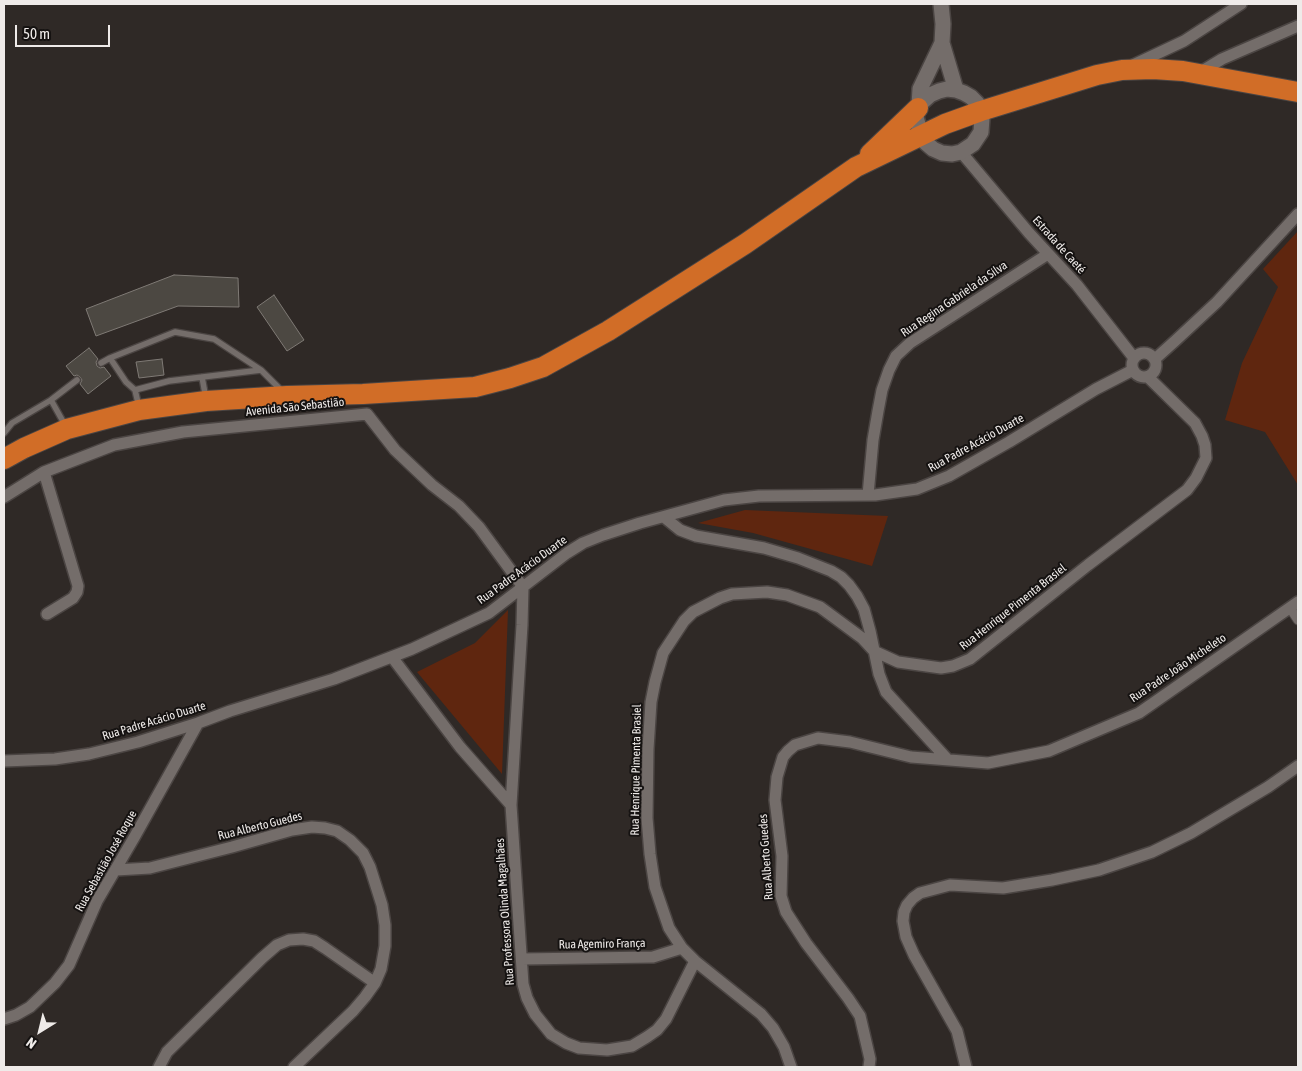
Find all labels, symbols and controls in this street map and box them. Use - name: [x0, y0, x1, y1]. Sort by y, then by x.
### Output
- scale bar: [18, 15, 112, 47]
- text: 50 m: [23, 25, 50, 42]
- street label: Estrada de Caeté: [1029, 213, 1089, 277]
- street label: Rua Regina Gabriela da Silva: [898, 258, 1010, 340]
- street label: Avenida São Sebastião: [245, 395, 345, 419]
- street label: Rua Padre Acácio Duarte: [926, 411, 1026, 475]
- street label: Rua Padre Acácio Duarte: [474, 533, 570, 607]
- street label: Rua Henrique Pimenta Brasiel: [957, 561, 1069, 653]
- street label: Rua Padre João Micheleto: [1127, 630, 1229, 706]
- street label: Rua Padre Acácio Duarte: [101, 698, 207, 744]
- street label: Rua Henrique Pimenta Brasiel: [628, 704, 644, 836]
- street label: Rua Sebastião José Roque: [72, 808, 140, 914]
- street label: Rua Alberto Guedes: [216, 809, 304, 843]
- street label: Rua Alberto Guedes: [756, 814, 776, 900]
- street label: Rua Professora Olinda Magalhães: [493, 838, 517, 986]
- street label: Rua Agemiro França: [558, 936, 646, 952]
- north arrow: [15, 1006, 65, 1056]
- text: N: [23, 1034, 39, 1052]

